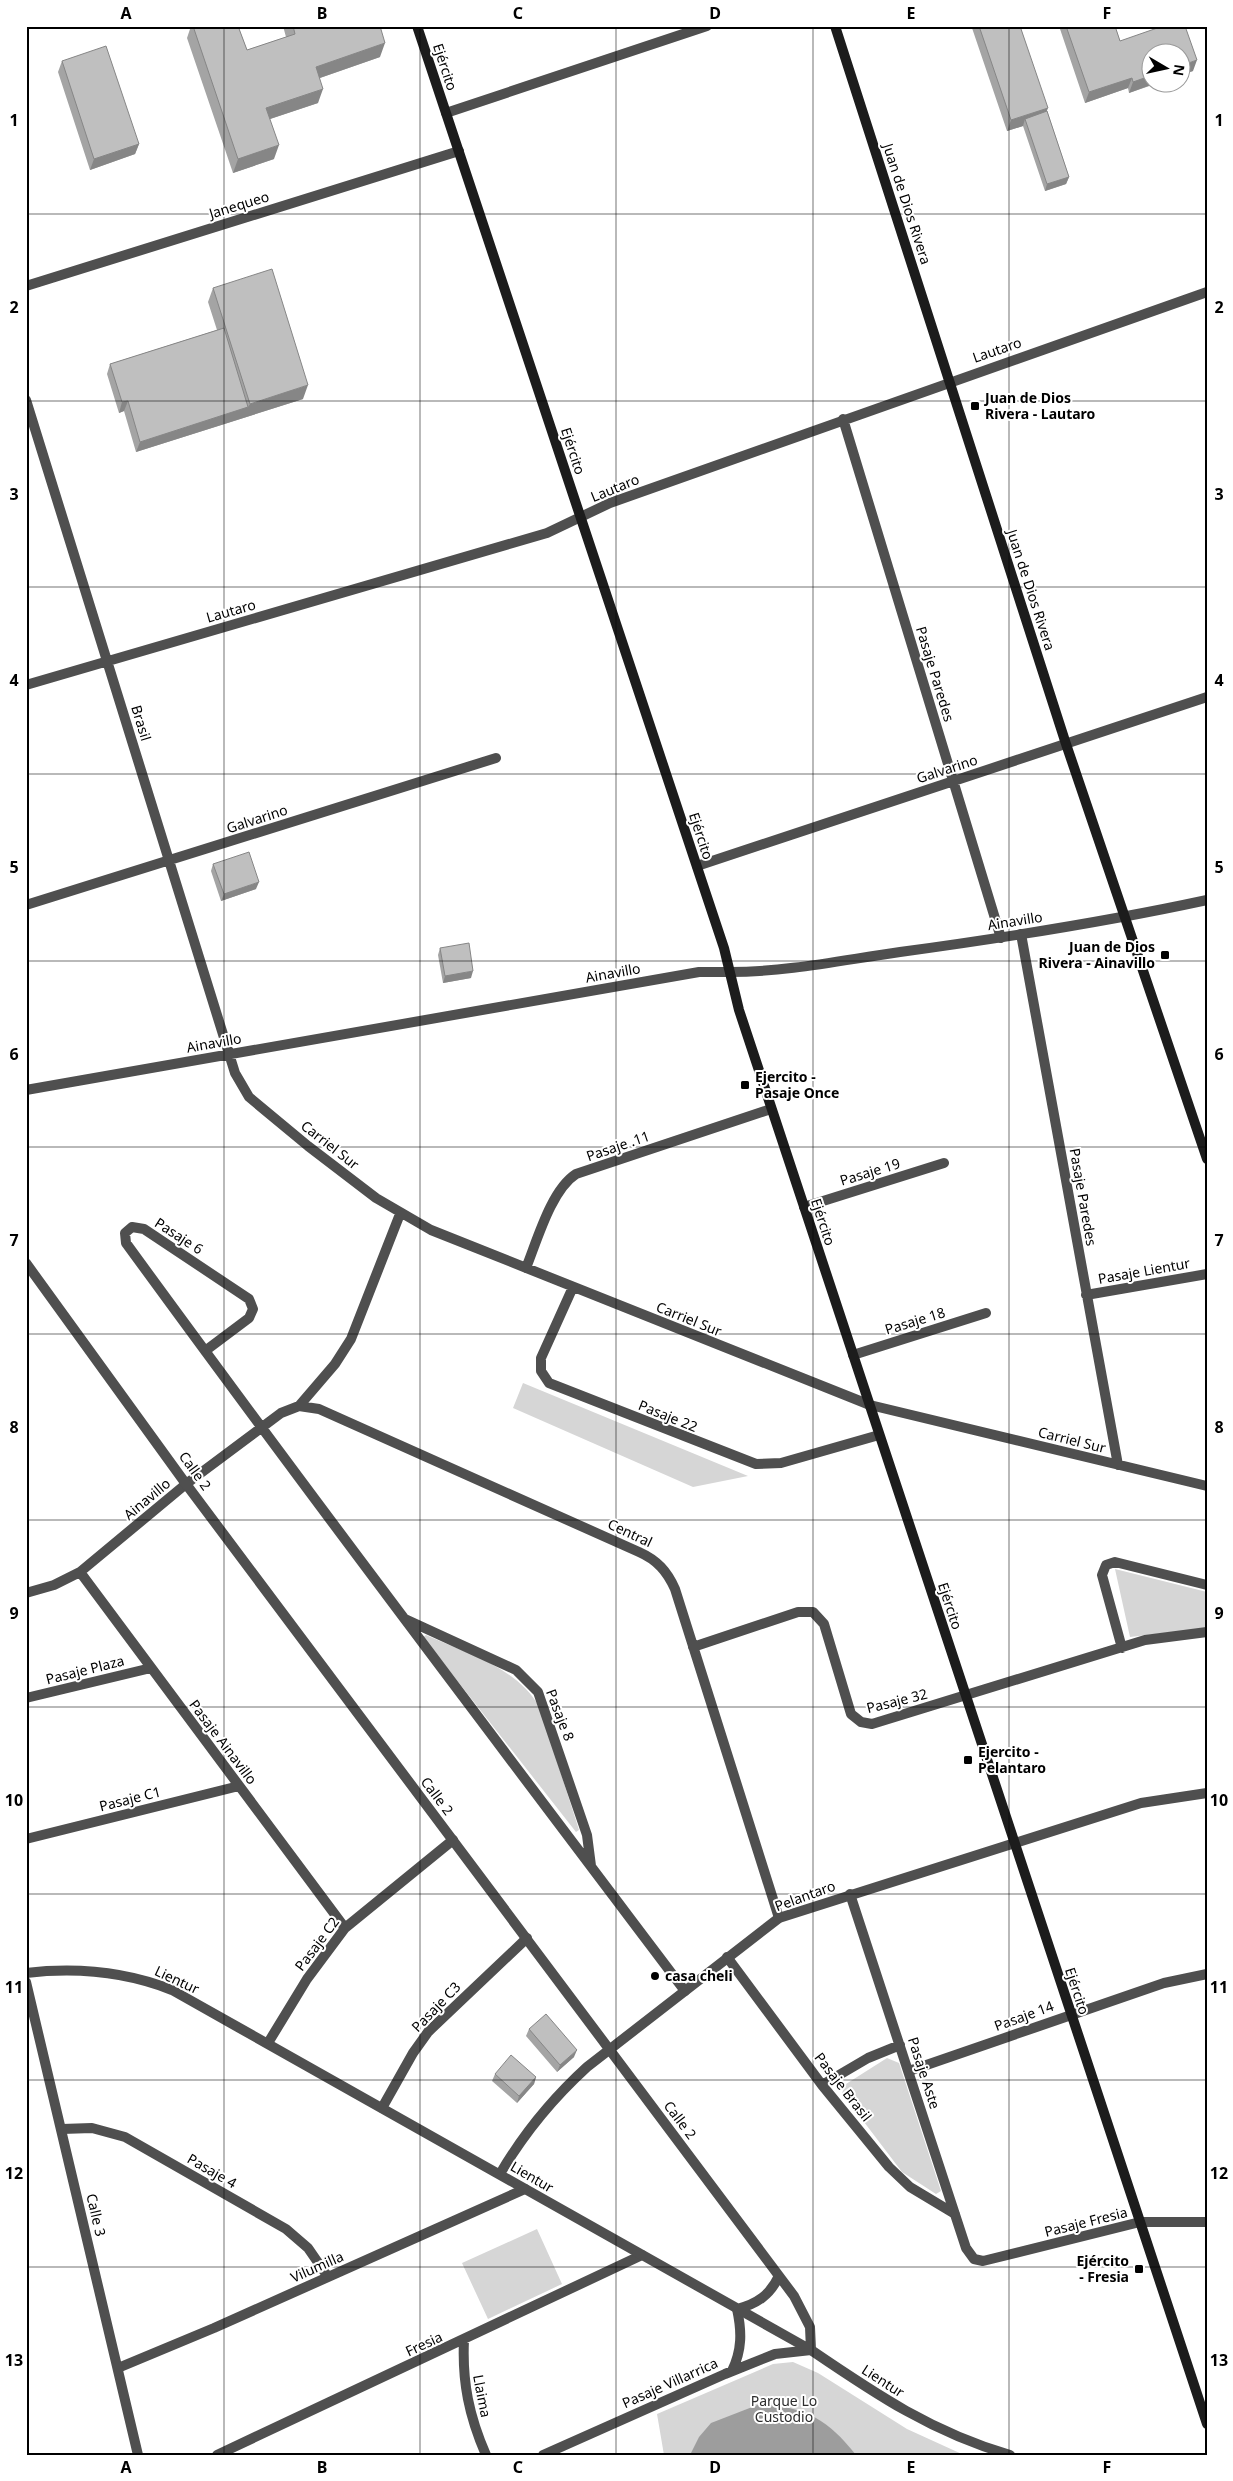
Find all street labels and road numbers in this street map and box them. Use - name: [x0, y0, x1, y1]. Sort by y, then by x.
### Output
- street label: Ejército: [429, 41, 462, 93]
- street label: Juan de Dios Rivera: [878, 139, 936, 267]
- street label: Janequeo: [205, 186, 271, 223]
- street label: Lautaro: [970, 332, 1024, 367]
- street label: Ejército: [557, 425, 590, 477]
- street label: Lautaro: [588, 469, 642, 506]
- street label: Juan de Dios Rivera: [1002, 525, 1060, 653]
- street label: Lautaro: [204, 594, 258, 627]
- street label: Pasaje Paredes: [912, 624, 959, 724]
- street label: Brasil: [127, 703, 156, 743]
- street label: Galvarino: [914, 750, 980, 787]
- street label: Galvarino: [224, 800, 290, 837]
- street label: Ejército: [685, 810, 718, 862]
- street label: Ainavillo: [986, 907, 1044, 934]
- street label: Ainavillo: [584, 958, 642, 987]
- street label: Ainavillo: [185, 1028, 243, 1057]
- street label: Carriel Sur: [297, 1116, 364, 1174]
- street label: Pasaje .11: [584, 1126, 652, 1165]
- street label: Pasaje Paredes: [1066, 1147, 1101, 1248]
- street label: Pasaje 19: [837, 1153, 902, 1190]
- street label: Ejército: [807, 1196, 840, 1248]
- street label: Pasaje 6: [151, 1213, 207, 1258]
- street label: Pasaje Lientur: [1096, 1253, 1192, 1288]
- street label: Carriel Sur: [654, 1297, 725, 1340]
- street label: Pasaje 18: [882, 1302, 947, 1339]
- street label: Pasaje 22: [636, 1395, 701, 1436]
- street label: Carriel Sur: [1036, 1422, 1108, 1457]
- street label: Calle 2: [175, 1448, 216, 1494]
- street label: Ainavillo: [119, 1474, 174, 1524]
- street label: Central: [605, 1514, 656, 1551]
- street label: Ejército: [934, 1580, 967, 1632]
- street label: Pasaje Plaza: [44, 1651, 126, 1688]
- street label: Pasaje 32: [864, 1684, 929, 1717]
- street label: Pasaje 8: [542, 1686, 579, 1743]
- street label: Pasaje Ainavillo: [185, 1695, 262, 1788]
- street label: Calle 2: [417, 1773, 458, 1819]
- street label: Pasaje C1: [97, 1782, 163, 1815]
- street label: Pelantaro: [772, 1876, 838, 1915]
- street label: Pasaje C2: [290, 1913, 343, 1975]
- street label: Lientur: [152, 1961, 203, 1998]
- street label: Ejército: [1061, 1965, 1094, 2017]
- street label: Pasaje C3: [407, 1977, 464, 2036]
- street label: Pasaje 14: [991, 1996, 1056, 2035]
- street label: Pasaje Aste: [904, 2034, 945, 2111]
- street label: Pasaje Brasil: [811, 2048, 876, 2125]
- street label: Calle 2: [660, 2097, 701, 2143]
- street label: Pasaje 4: [184, 2149, 240, 2192]
- street label: Lientur: [507, 2157, 558, 2197]
- street label: Calle 3: [82, 2192, 111, 2238]
- street label: Pasaje Fresia: [1042, 2202, 1129, 2241]
- street label: Vilumilla: [287, 2246, 346, 2287]
- street label: Fresia: [402, 2327, 445, 2360]
- street label: Pasaje Villarrica: [619, 2353, 721, 2412]
- street label: Lientur: [858, 2360, 908, 2401]
- street label: Llaima: [469, 2373, 496, 2419]

